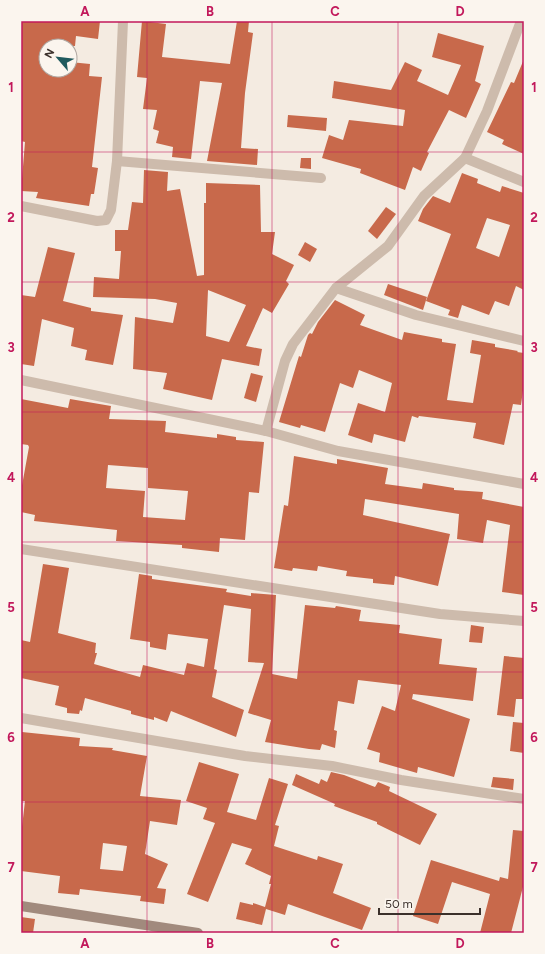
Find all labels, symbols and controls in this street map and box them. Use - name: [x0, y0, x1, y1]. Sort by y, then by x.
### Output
- text: A: [80, 4, 90, 19]
- text: B: [206, 4, 214, 19]
- text: C: [330, 4, 340, 19]
- text: D: [455, 4, 465, 19]
- north arrow: [38, 38, 78, 78]
- text: N: [42, 47, 57, 60]
- text: 1: [8, 80, 14, 95]
- text: 1: [531, 80, 537, 95]
- text: 2: [7, 210, 15, 225]
- text: 2: [530, 210, 538, 225]
- text: 3: [7, 340, 15, 355]
- text: 3: [530, 340, 538, 355]
- text: 4: [7, 470, 15, 485]
- text: 4: [530, 470, 538, 485]
- text: 5: [7, 600, 15, 615]
- text: 5: [530, 600, 538, 615]
- text: 6: [7, 730, 15, 745]
- text: 6: [530, 730, 538, 745]
- text: 7: [7, 860, 15, 875]
- text: 7: [530, 860, 538, 875]
- scale bar: [379, 890, 480, 916]
- text: 50 m: [385, 897, 413, 911]
- text: A: [80, 936, 90, 951]
- text: B: [206, 936, 214, 951]
- text: C: [330, 936, 340, 951]
- text: D: [455, 936, 465, 951]

